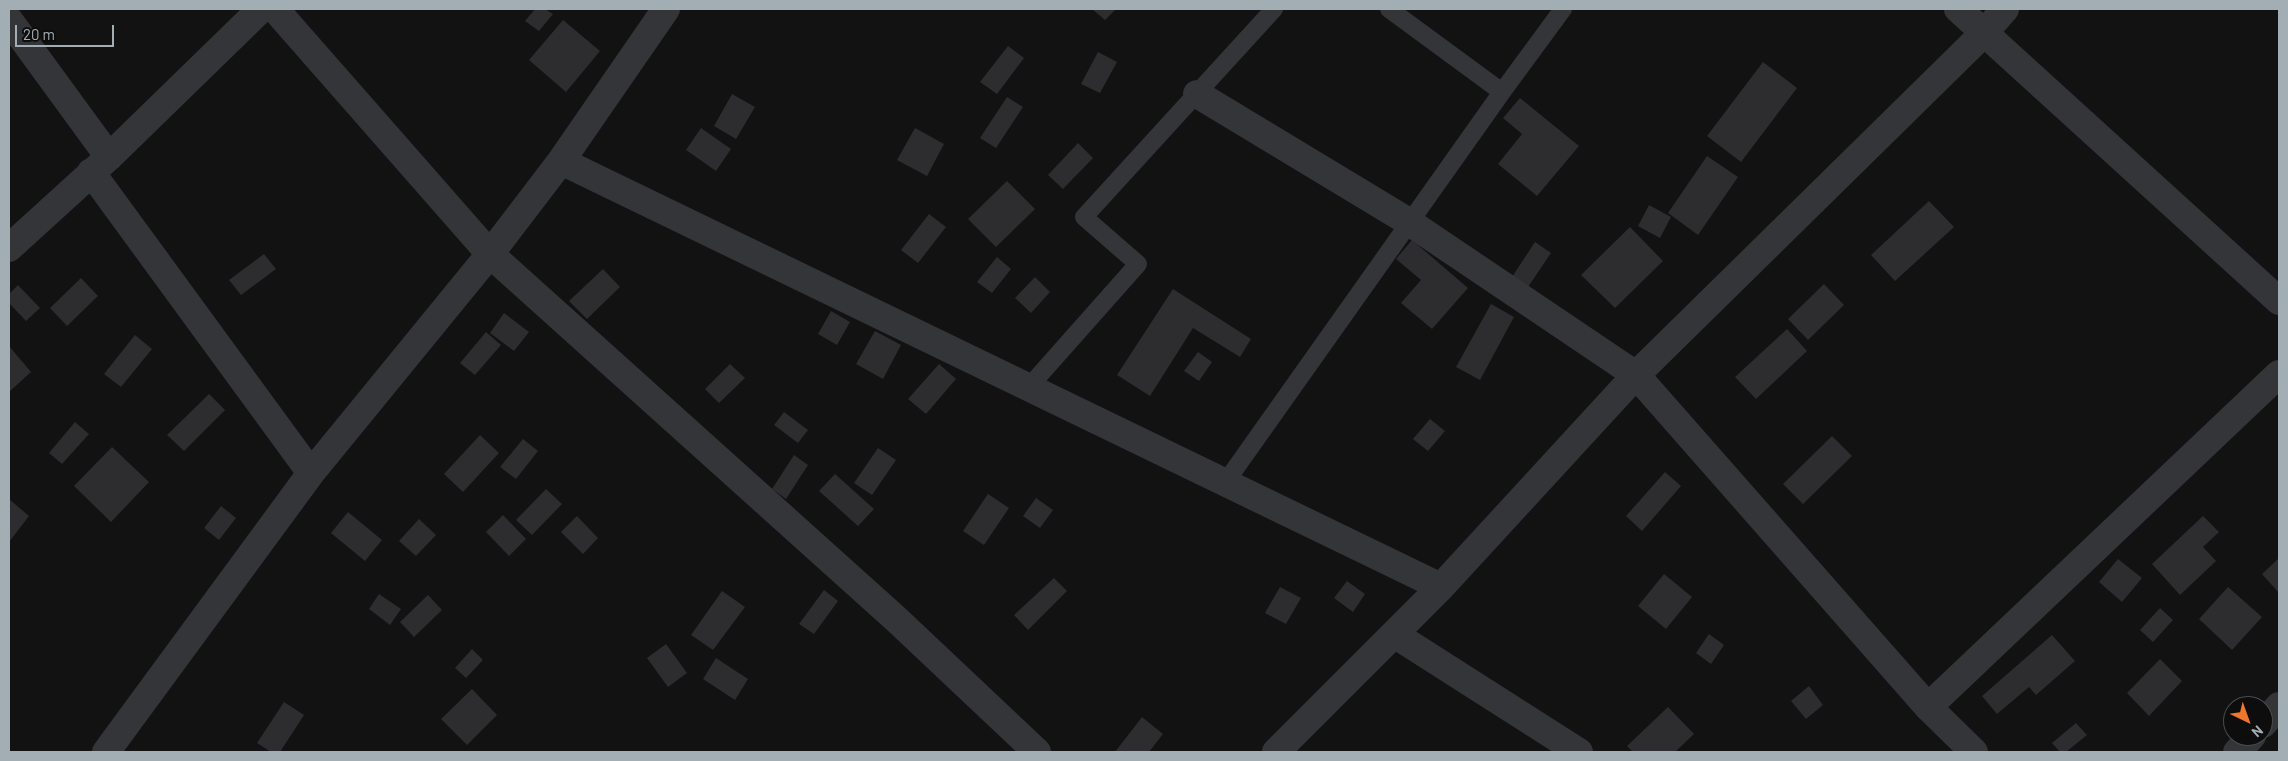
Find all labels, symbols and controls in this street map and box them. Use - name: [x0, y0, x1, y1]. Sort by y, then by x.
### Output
- scale bar: [18, 15, 116, 47]
- text: 20 m: [23, 25, 55, 43]
- north arrow: [2223, 696, 2273, 746]
- text: N: [2249, 722, 2267, 741]

